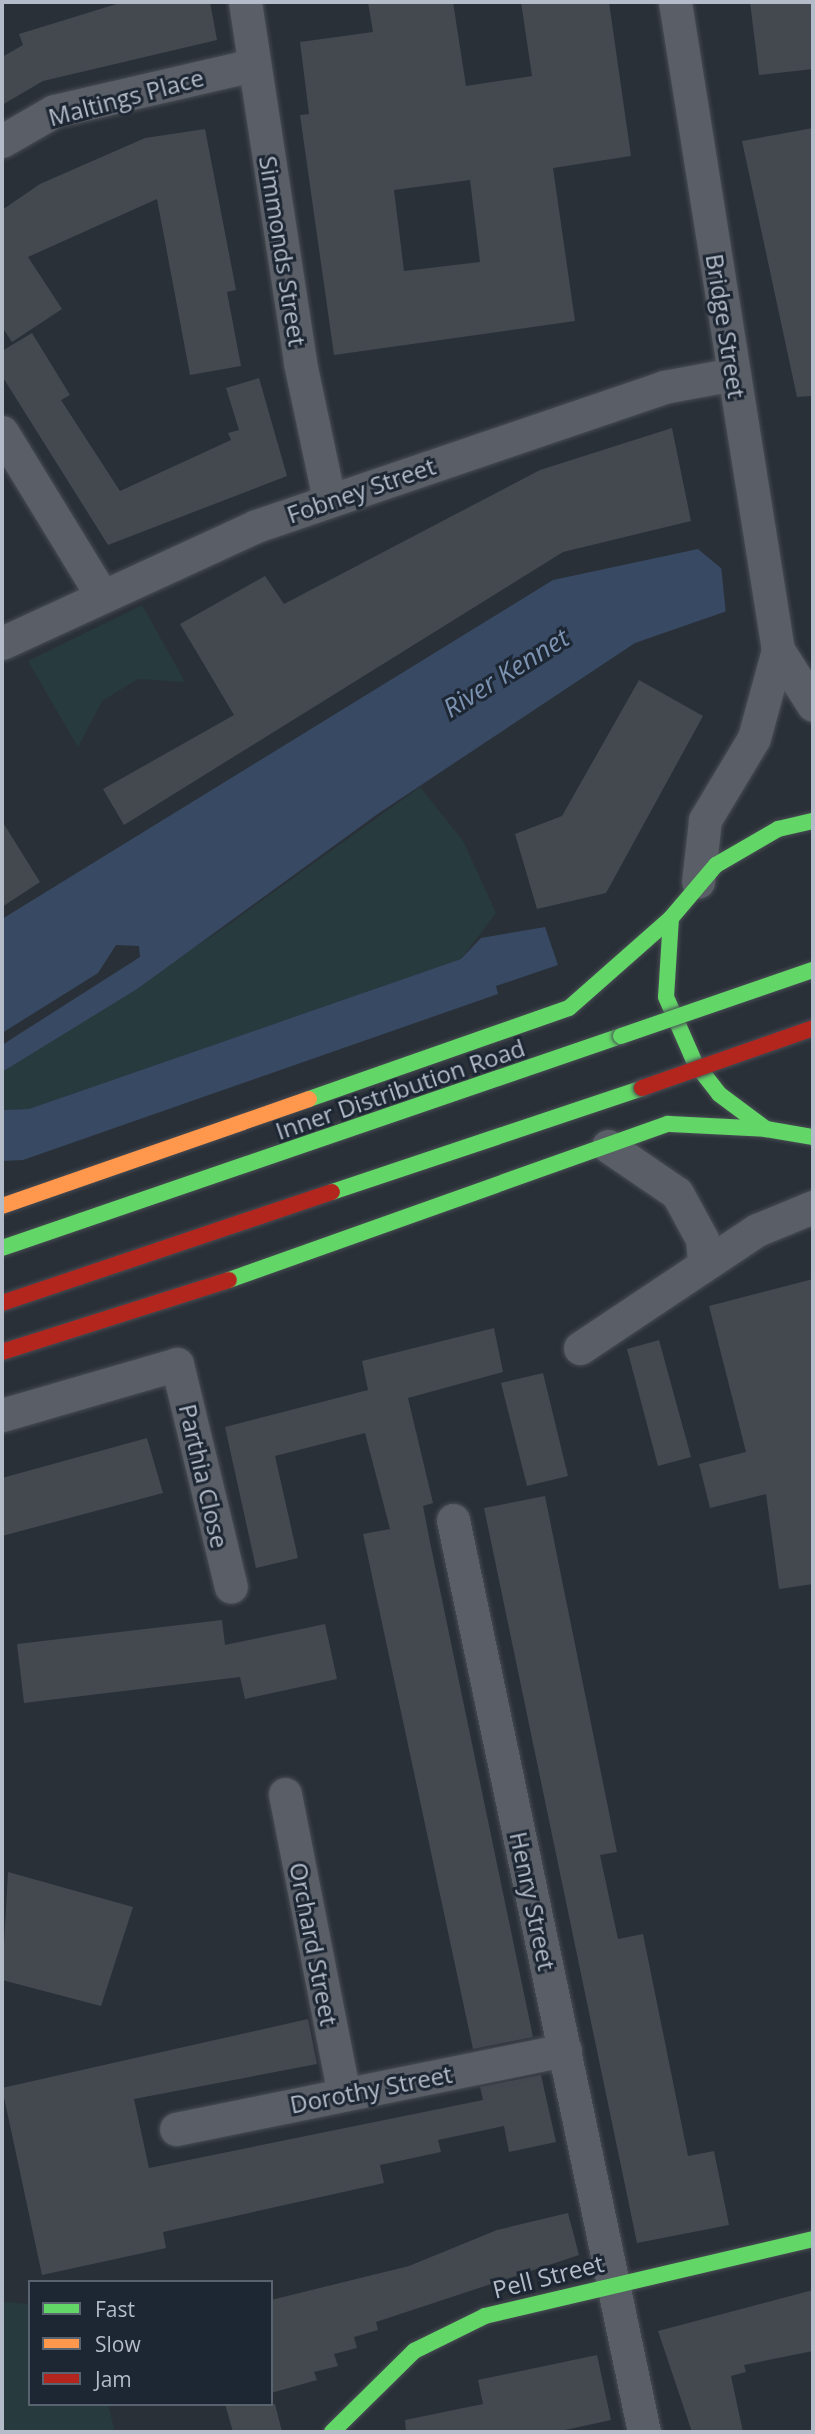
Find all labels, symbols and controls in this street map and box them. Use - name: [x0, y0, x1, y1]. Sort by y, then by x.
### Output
- street label: Maltings Place: [45, 62, 207, 132]
- street label: Simmonds Street: [254, 154, 312, 348]
- street label: Bridge Street: [700, 252, 752, 400]
- street label: Fobney Street: [283, 451, 439, 529]
- water label: River Kennet: [437, 622, 575, 724]
- street label: Inner Distribution Road: [272, 1033, 528, 1145]
- street label: Parthia Close: [173, 1401, 235, 1551]
- street label: Henry Street: [504, 1829, 562, 1973]
- street label: Orchard Street: [284, 1860, 344, 2028]
- street label: Dorothy Street: [287, 2059, 455, 2119]
- street label: Pell Street: [490, 2248, 606, 2304]
- legend: [28, 2280, 273, 2406]
- text: Fast: [95, 2295, 135, 2323]
- text: Slow: [95, 2330, 141, 2358]
- text: Jam: [95, 2365, 132, 2393]

